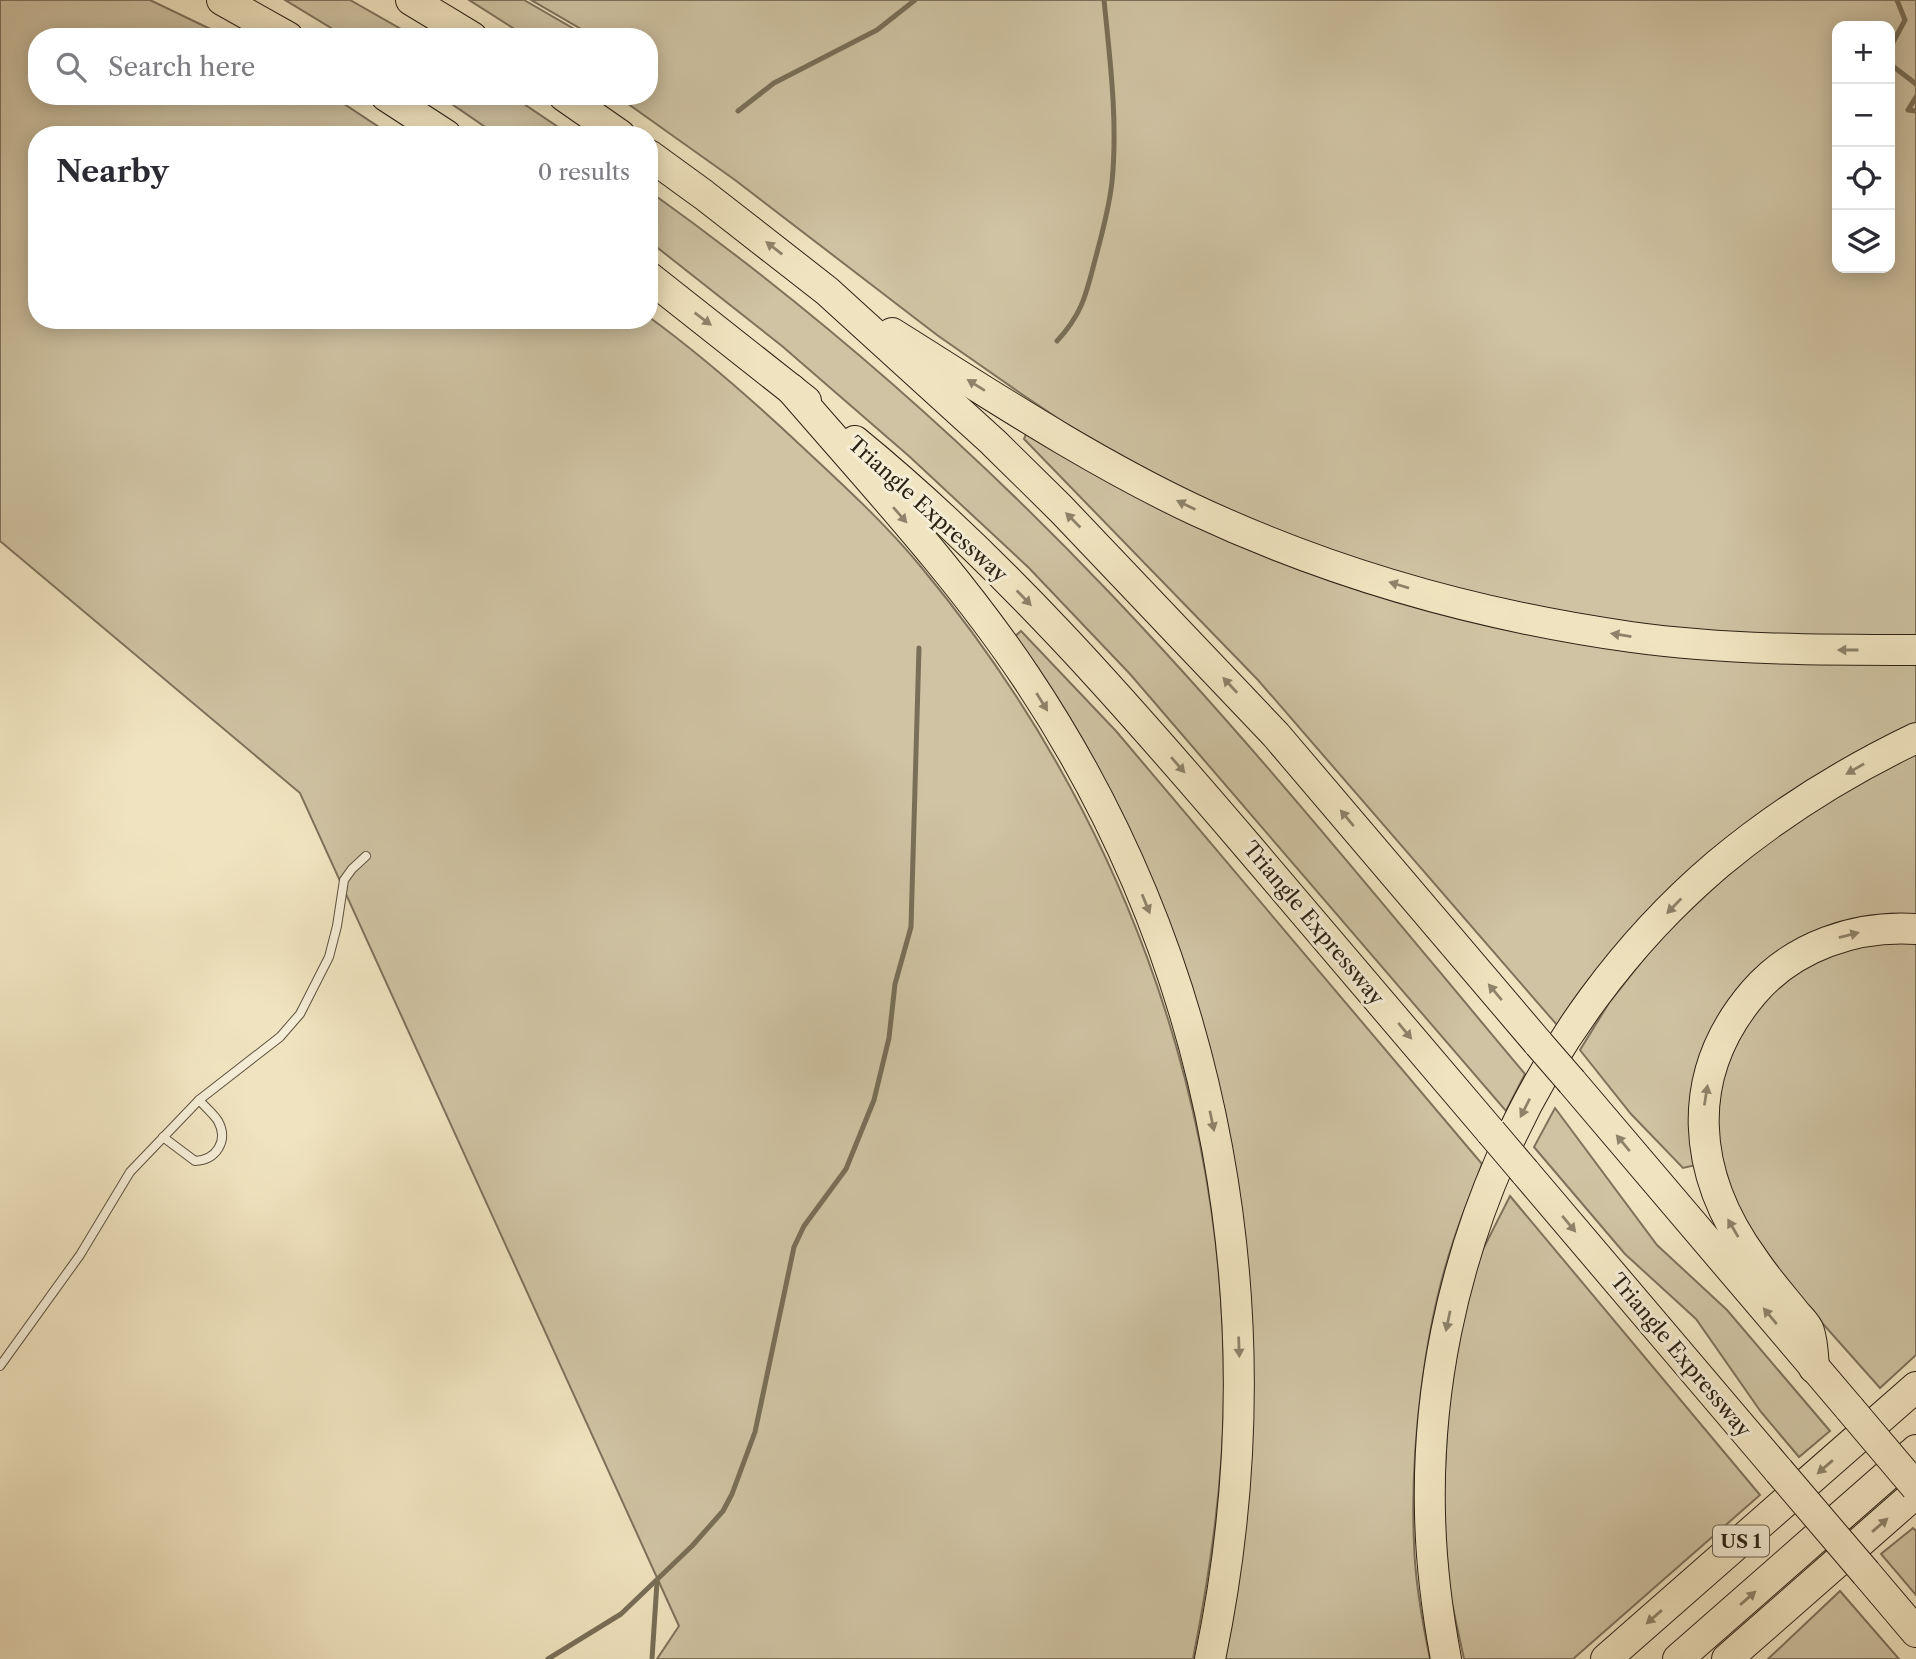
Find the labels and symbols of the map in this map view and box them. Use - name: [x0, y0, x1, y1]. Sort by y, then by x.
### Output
- one-way arrow: [765, 242, 783, 256]
- one-way arrow: [694, 311, 712, 326]
- one-way arrow: [966, 379, 985, 392]
- street label: Triangle Expressway: [843, 431, 1013, 587]
- one-way arrow: [1176, 500, 1196, 511]
- one-way arrow: [892, 506, 907, 523]
- one-way arrow: [1064, 512, 1081, 529]
- one-way arrow: [1388, 580, 1409, 590]
- one-way arrow: [1016, 590, 1032, 606]
- one-way arrow: [1610, 629, 1632, 640]
- one-way arrow: [1837, 644, 1859, 656]
- one-way arrow: [1222, 677, 1238, 694]
- one-way arrow: [1035, 692, 1048, 711]
- one-way arrow: [1170, 756, 1186, 773]
- one-way arrow: [1846, 763, 1865, 775]
- one-way arrow: [1340, 810, 1355, 827]
- street label: Triangle Expressway: [1238, 836, 1390, 1010]
- one-way arrow: [1141, 893, 1152, 914]
- one-way arrow: [1667, 897, 1683, 914]
- one-way arrow: [1838, 929, 1860, 940]
- one-way arrow: [1488, 983, 1503, 1000]
- one-way arrow: [1397, 1023, 1412, 1040]
- one-way arrow: [1700, 1083, 1711, 1105]
- one-way arrow: [1520, 1098, 1531, 1118]
- one-way arrow: [1207, 1110, 1218, 1132]
- one-way arrow: [1616, 1134, 1631, 1151]
- one-way arrow: [1562, 1215, 1577, 1233]
- one-way arrow: [1727, 1218, 1739, 1238]
- street label: Triangle Expressway: [1605, 1268, 1757, 1442]
- one-way arrow: [1763, 1308, 1778, 1325]
- one-way arrow: [1442, 1310, 1453, 1332]
- one-way arrow: [1234, 1336, 1245, 1358]
- one-way arrow: [1816, 1459, 1834, 1475]
- one-way arrow: [1871, 1518, 1888, 1533]
- road number: US 1: [1713, 1526, 1769, 1556]
- one-way arrow: [1739, 1590, 1757, 1606]
- one-way arrow: [1645, 1609, 1663, 1625]

